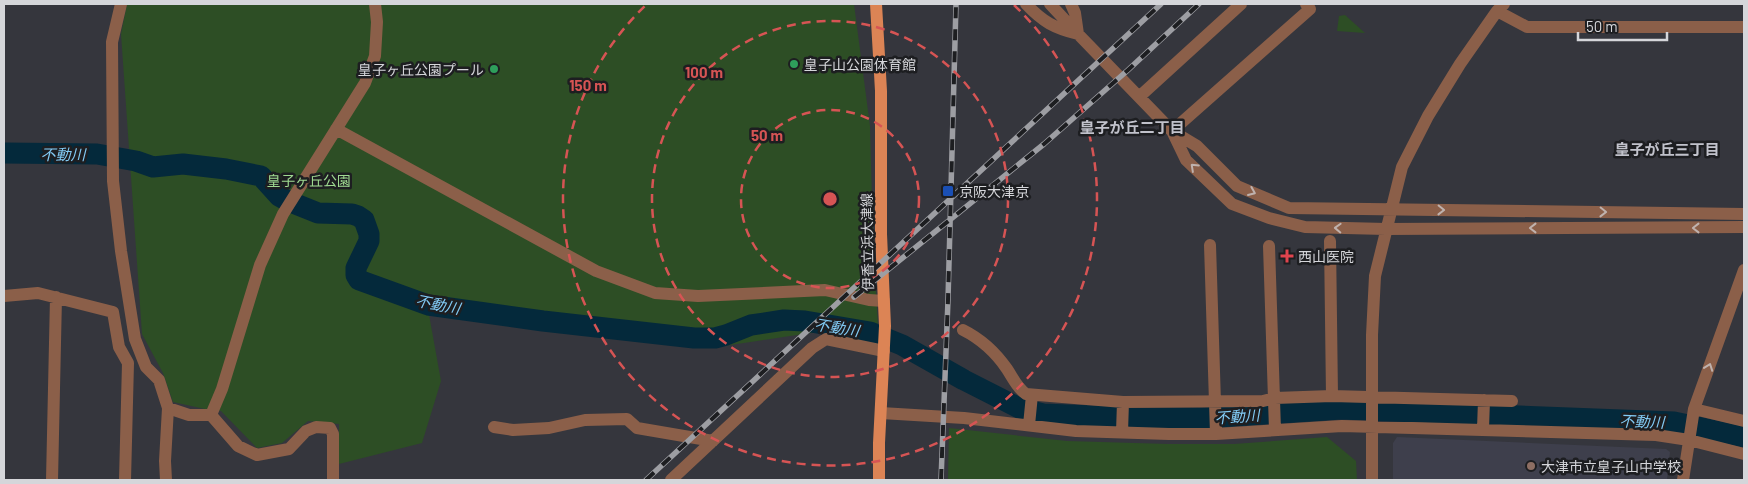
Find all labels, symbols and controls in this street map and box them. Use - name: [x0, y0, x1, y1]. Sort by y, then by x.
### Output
- scale bar: [1578, 10, 1667, 42]
- text: 50 m: [1586, 17, 1618, 35]
- place label: 皇子山公園体育館: [804, 56, 916, 73]
- marker: 皇子山公園体育館: [788, 58, 800, 70]
- place label: 皇子ヶ丘公園プール: [358, 61, 484, 78]
- marker: 皇子ヶ丘公園プール: [488, 63, 500, 75]
- text: 100 m: [685, 63, 723, 81]
- text: 150 m: [569, 76, 607, 94]
- district label: 皇子が丘二丁目: [1079, 118, 1185, 136]
- text: 50 m: [751, 126, 783, 144]
- district label: 皇子が丘三丁目: [1614, 140, 1720, 158]
- water label: 不動川: [40, 145, 87, 163]
- one-way arrow: [1190, 164, 1199, 173]
- park label: 皇子ヶ丘公園: [267, 172, 351, 189]
- place label: 京阪大津京: [959, 183, 1029, 200]
- marker: 京阪大津京: [941, 184, 955, 198]
- one-way arrow: [1247, 186, 1256, 197]
- centre of rings: [821, 190, 839, 208]
- street label: 伊香立浜大津線: [858, 193, 876, 291]
- one-way arrow: [1437, 205, 1445, 215]
- one-way arrow: [1600, 207, 1607, 217]
- one-way arrow: [1334, 222, 1342, 233]
- one-way arrow: [1691, 222, 1699, 233]
- one-way arrow: [1529, 223, 1537, 234]
- place label: 西山医院: [1298, 248, 1354, 265]
- marker: 西山医院: [1280, 249, 1294, 263]
- water label: 不動川: [414, 291, 464, 318]
- water label: 不動川: [813, 315, 863, 340]
- one-way arrow: [1703, 364, 1713, 372]
- water label: 不動川: [1214, 405, 1262, 427]
- water label: 不動川: [1619, 411, 1667, 431]
- place label: 大津市立皇子山中学校: [1541, 458, 1681, 475]
- marker: 大津市立皇子山中学校: [1525, 460, 1537, 472]

